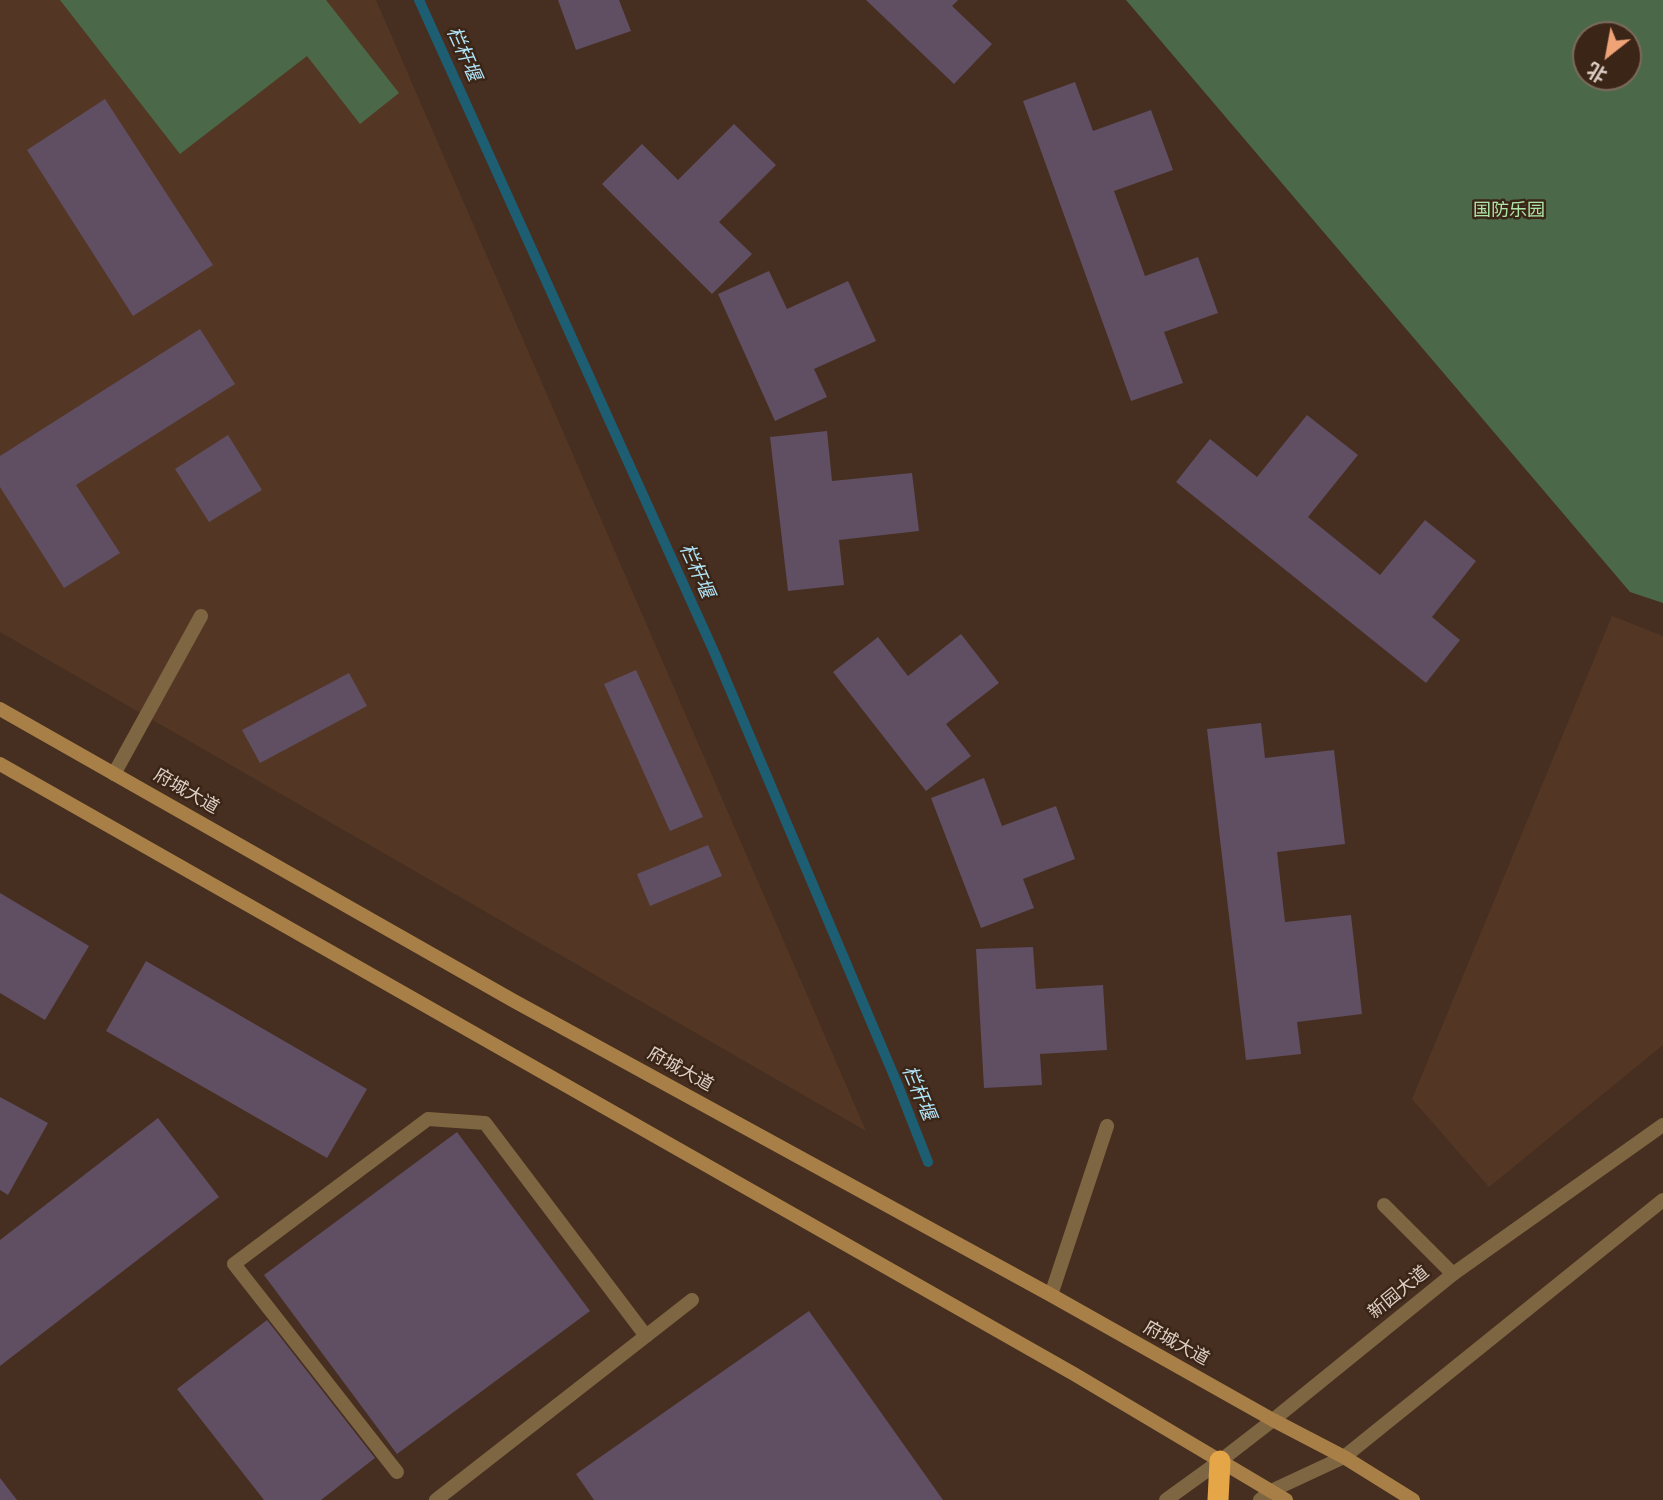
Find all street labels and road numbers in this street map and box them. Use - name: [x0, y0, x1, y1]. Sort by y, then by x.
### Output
- street label: 府城大道: [149, 765, 223, 819]
- street label: 府城大道: [643, 1043, 717, 1097]
- street label: 新园大道: [1364, 1262, 1434, 1324]
- street label: 府城大道: [1139, 1317, 1213, 1371]

